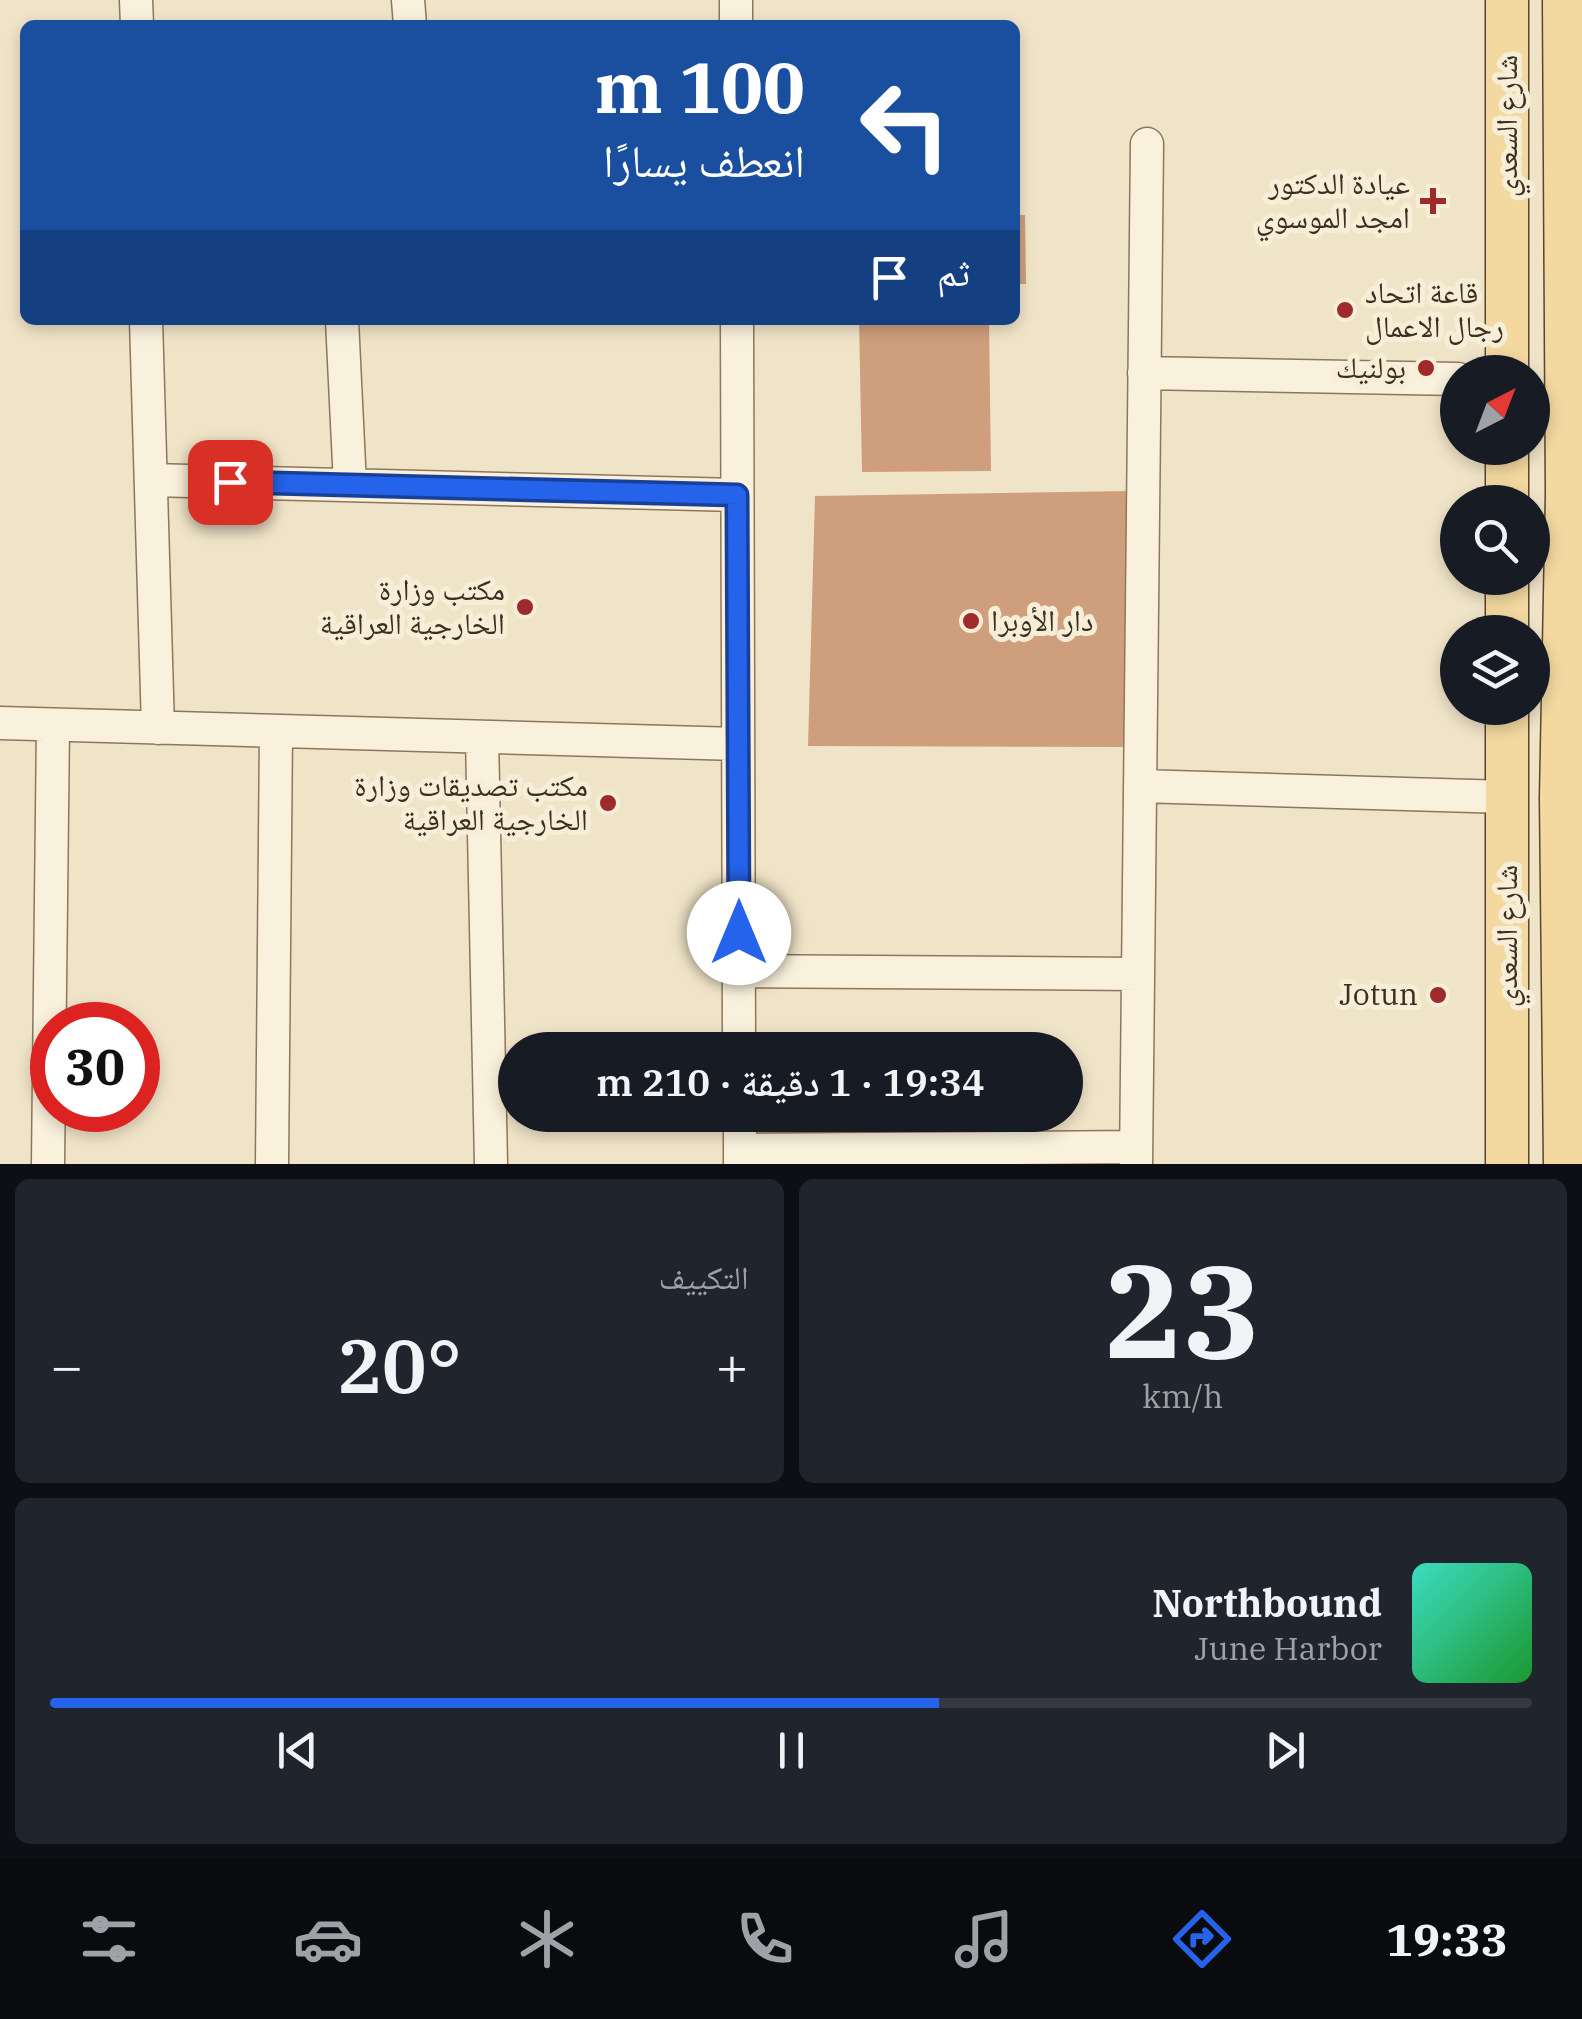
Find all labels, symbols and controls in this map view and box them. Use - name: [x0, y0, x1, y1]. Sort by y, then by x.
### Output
- text: 100 m: [595, 41, 805, 132]
- street label: شارع السعدي: [1486, 55, 1531, 197]
- icon: left: [840, 60, 970, 190]
- text: انعطف يسارًا: [603, 131, 805, 189]
- place label: عيادة الدكتور امجد الموسوي: [1256, 163, 1410, 242]
- marker: عيادة الدكتور امجد الموسوي: [1420, 188, 1446, 214]
- text: ثم: [937, 247, 970, 296]
- icon: arrive: [862, 250, 917, 305]
- place label: قاعة اتحاد رجال الاعمال: [1365, 272, 1504, 345]
- marker: قاعة اتحاد رجال الاعمال: [1334, 299, 1356, 321]
- place label: بولنيك: [1336, 347, 1406, 386]
- north arrow: [1440, 355, 1550, 465]
- map controls: [1440, 355, 1550, 725]
- marker: بولنيك: [1415, 357, 1437, 379]
- pin: [188, 440, 273, 525]
- icon: arrive: [203, 455, 258, 510]
- button: search: [1440, 485, 1550, 595]
- place label: مكتب وزارة الخارجية العراقية: [320, 569, 505, 642]
- marker: مكتب وزارة الخارجية العراقية: [514, 596, 536, 618]
- place label: دار الأوبرا: [991, 600, 1093, 639]
- marker: دار الأوبرا: [960, 610, 982, 632]
- button: layers: [1440, 615, 1550, 725]
- place label: مكتب تصديقات وزارة الخارجية العراقية: [354, 765, 588, 838]
- marker: مكتب تصديقات وزارة الخارجية العراقية: [597, 792, 619, 814]
- street label: شارع السعدي: [1486, 865, 1531, 1007]
- position arrow: [687, 881, 791, 985]
- place label: Jotun: [1339, 974, 1418, 1013]
- marker: Jotun: [1427, 984, 1449, 1006]
- speed limit sign: 30: [30, 1002, 160, 1132]
- text: 19:34 · 1 دقيقة · 210 m: [596, 1057, 985, 1106]
- text: 23: [1105, 1225, 1261, 1394]
- text: التكييف: [659, 1256, 749, 1298]
- text: 20°: [337, 1316, 462, 1414]
- text: −: [50, 1330, 83, 1401]
- text: +: [715, 1330, 748, 1401]
- text: km/h: [1142, 1375, 1223, 1417]
- text: Northbound: [1152, 1578, 1382, 1627]
- text: June Harbor: [1194, 1627, 1382, 1669]
- icon: previous: [270, 1723, 325, 1778]
- icon: pause: [764, 1723, 819, 1778]
- icon: next: [1258, 1723, 1313, 1778]
- icon: filters: [74, 1904, 144, 1974]
- icon: car: [293, 1904, 363, 1974]
- icon: climate: [512, 1904, 582, 1974]
- icon: phone: [730, 1904, 800, 1974]
- icon: music: [949, 1904, 1019, 1974]
- icon: directions: [1167, 1904, 1237, 1974]
- text: 19:33: [1386, 1910, 1508, 1968]

